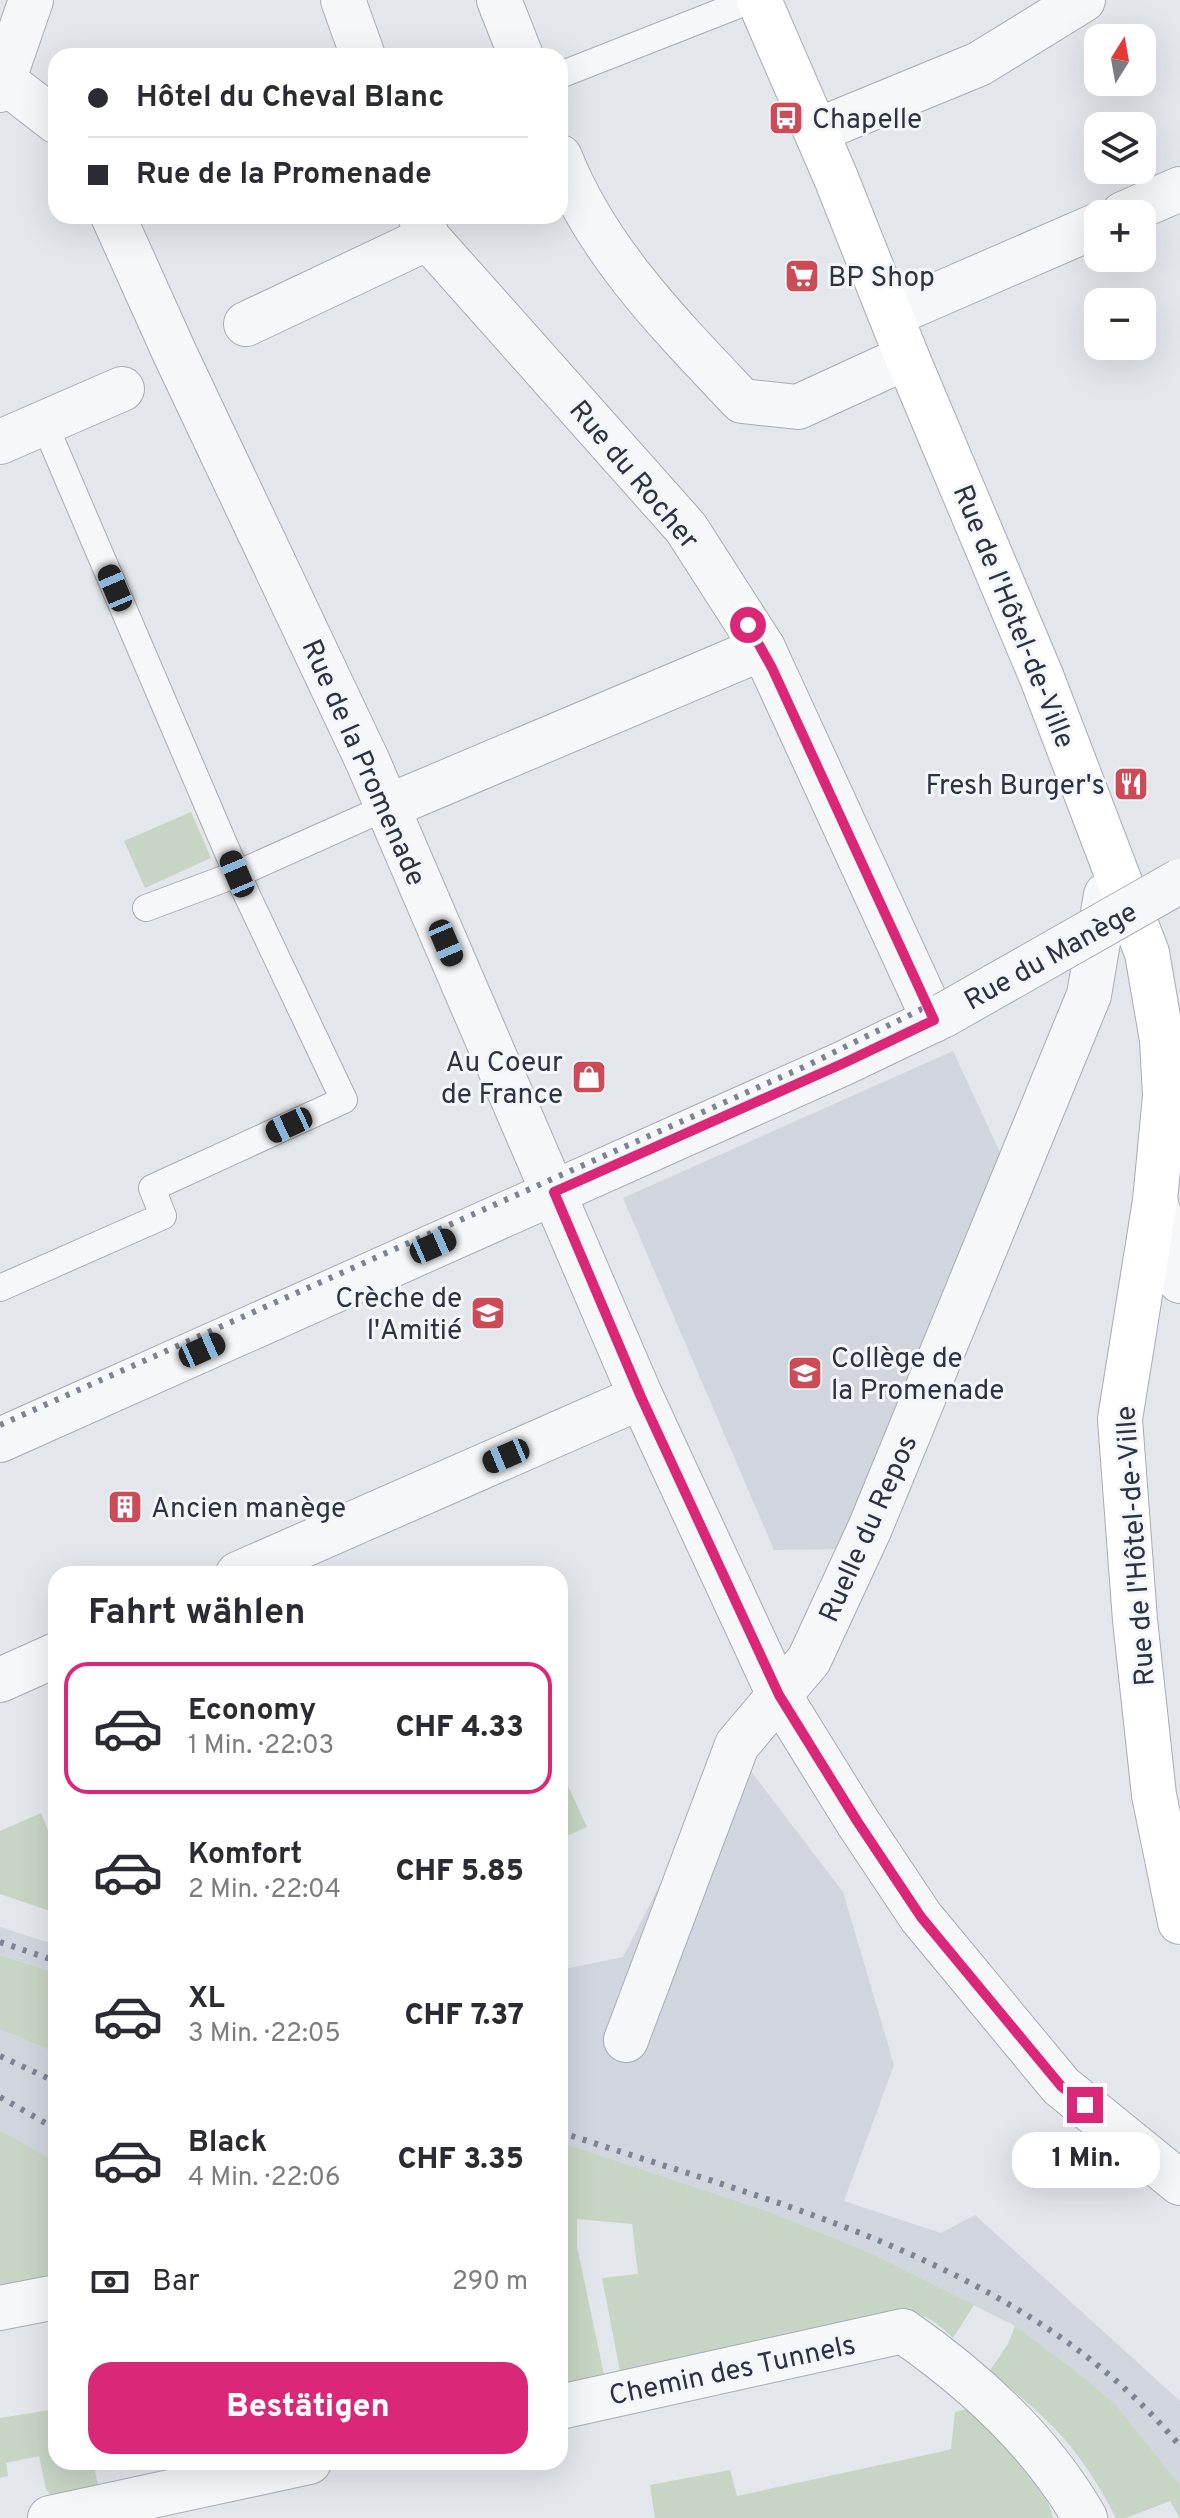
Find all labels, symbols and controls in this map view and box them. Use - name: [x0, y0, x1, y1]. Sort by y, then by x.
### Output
- north arrow: [1084, 24, 1156, 96]
- map controls: [1084, 24, 1156, 360]
- text: Hôtel du Cheval Blanc: [136, 80, 444, 117]
- bus stop icon: Chapelle: [767, 99, 805, 137]
- place label: Chapelle: [812, 103, 922, 139]
- button: layers: [1084, 112, 1156, 184]
- text: Rue de la Promenade: [136, 157, 432, 194]
- button: +: [1084, 200, 1156, 272]
- supermarket icon: BP Shop: [783, 257, 821, 295]
- place label: BP Shop: [828, 261, 935, 297]
- button: −: [1084, 288, 1156, 360]
- street label: Rue du Rocher: [560, 394, 706, 558]
- street label: Rue de l'Hôtel-de-Ville: [943, 480, 1082, 754]
- car: [95, 561, 135, 615]
- route start: [730, 607, 766, 643]
- street label: Rue de la Promenade: [292, 634, 433, 892]
- restaurant icon: Fresh Burger's: [1112, 765, 1150, 803]
- place label: Fresh Burger's: [925, 769, 1105, 805]
- car: [217, 847, 257, 901]
- street label: Rue du Manège: [959, 895, 1144, 1020]
- car: [426, 916, 466, 970]
- place label: Au Coeur de France: [441, 1046, 563, 1114]
- shop icon: Au Coeur de France: [570, 1058, 608, 1096]
- car: [262, 1104, 316, 1146]
- car: [406, 1225, 460, 1267]
- place label: Crèche de l'Amitié: [335, 1282, 462, 1350]
- school or university icon: Crèche de l'Amitié: [469, 1294, 507, 1332]
- car: [175, 1329, 229, 1371]
- place label: Collège de la Promenade: [831, 1342, 1004, 1410]
- school or university icon: Collège de la Promenade: [786, 1354, 824, 1392]
- street label: Rue de l'Hôtel-de-Ville: [1109, 1404, 1165, 1687]
- street label: Ruelle du Repos: [812, 1430, 927, 1628]
- car: [479, 1436, 533, 1476]
- building icon: Ancien manège: [106, 1488, 144, 1526]
- place label: Ancien manège: [151, 1492, 346, 1528]
- text: Fahrt wählen: [88, 1591, 306, 1637]
- icon: car: [92, 1692, 164, 1764]
- text: Economy: [188, 1693, 316, 1730]
- text: CHF 4.33: [396, 1710, 524, 1747]
- text: 1 Min. · 22:03: [188, 1730, 334, 1763]
- icon: car: [92, 1836, 164, 1908]
- text: Komfort: [188, 1837, 302, 1874]
- text: CHF 5.85: [395, 1854, 524, 1891]
- text: 2 Min. · 22:04: [188, 1874, 341, 1907]
- icon: car: [92, 1980, 164, 2052]
- text: XL: [188, 1981, 225, 2018]
- text: CHF 7.37: [405, 1998, 524, 2035]
- text: 3 Min. · 22:05: [188, 2018, 341, 2051]
- route end: [1067, 2087, 1103, 2123]
- icon: car: [92, 2124, 164, 2196]
- text: Black: [188, 2125, 267, 2162]
- callout: 1 Min.: [1011, 2133, 1159, 2189]
- text: CHF 3.35: [398, 2142, 524, 2179]
- text: 1 Min.: [1052, 2143, 1120, 2176]
- text: 4 Min. · 22:06: [188, 2162, 341, 2195]
- icon: cash: [88, 2260, 132, 2304]
- text: Bar: [152, 2264, 200, 2301]
- text: 290 m: [452, 2266, 528, 2299]
- street label: Chemin des Tunnels: [606, 2328, 859, 2416]
- button: Bestätigen: [88, 2362, 528, 2454]

